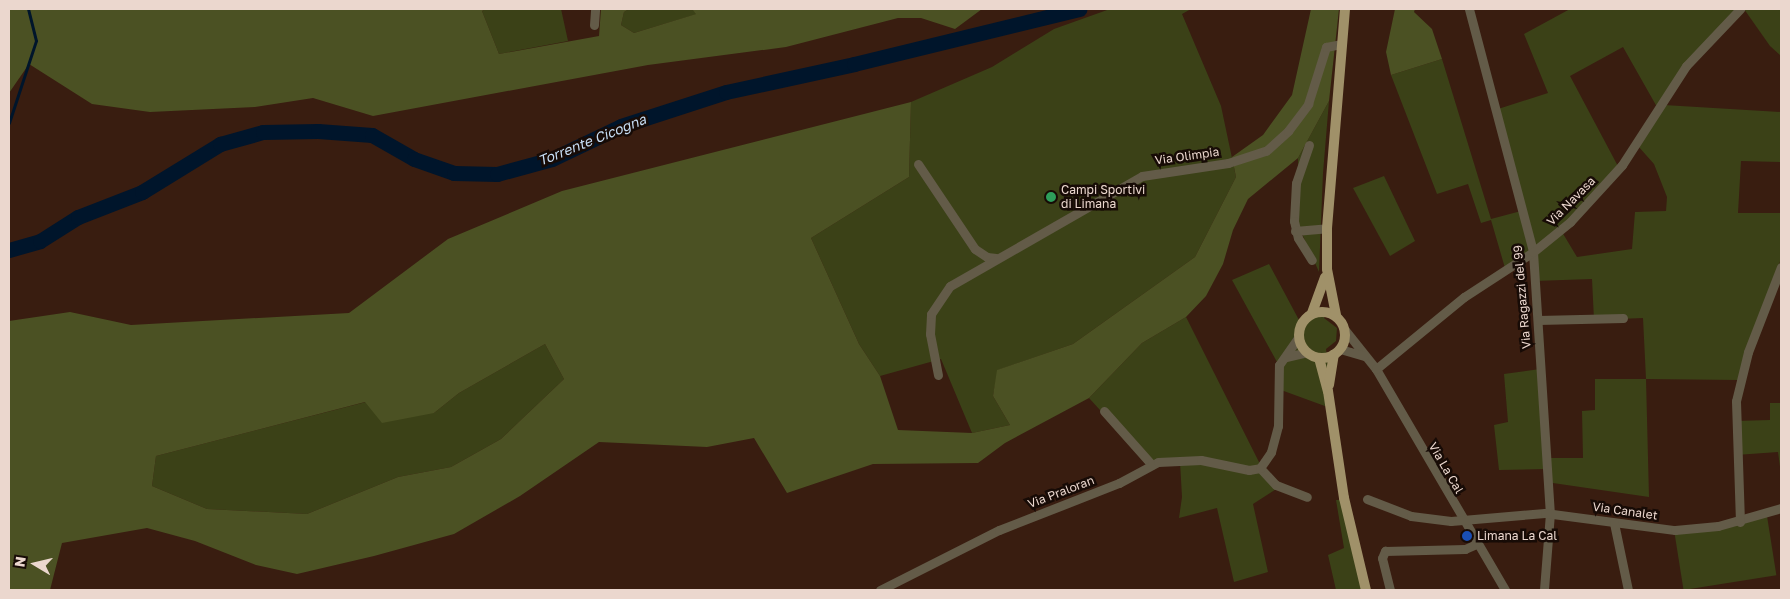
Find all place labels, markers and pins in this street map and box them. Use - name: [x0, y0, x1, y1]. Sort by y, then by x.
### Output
- place label: Campi Sportivi di Limana: [1061, 183, 1145, 211]
- marker: Campi Sportivi di Limana: [1045, 191, 1057, 203]
- place label: Limana La Cal: [1477, 529, 1557, 543]
- marker: Limana La Cal: [1461, 530, 1473, 542]

